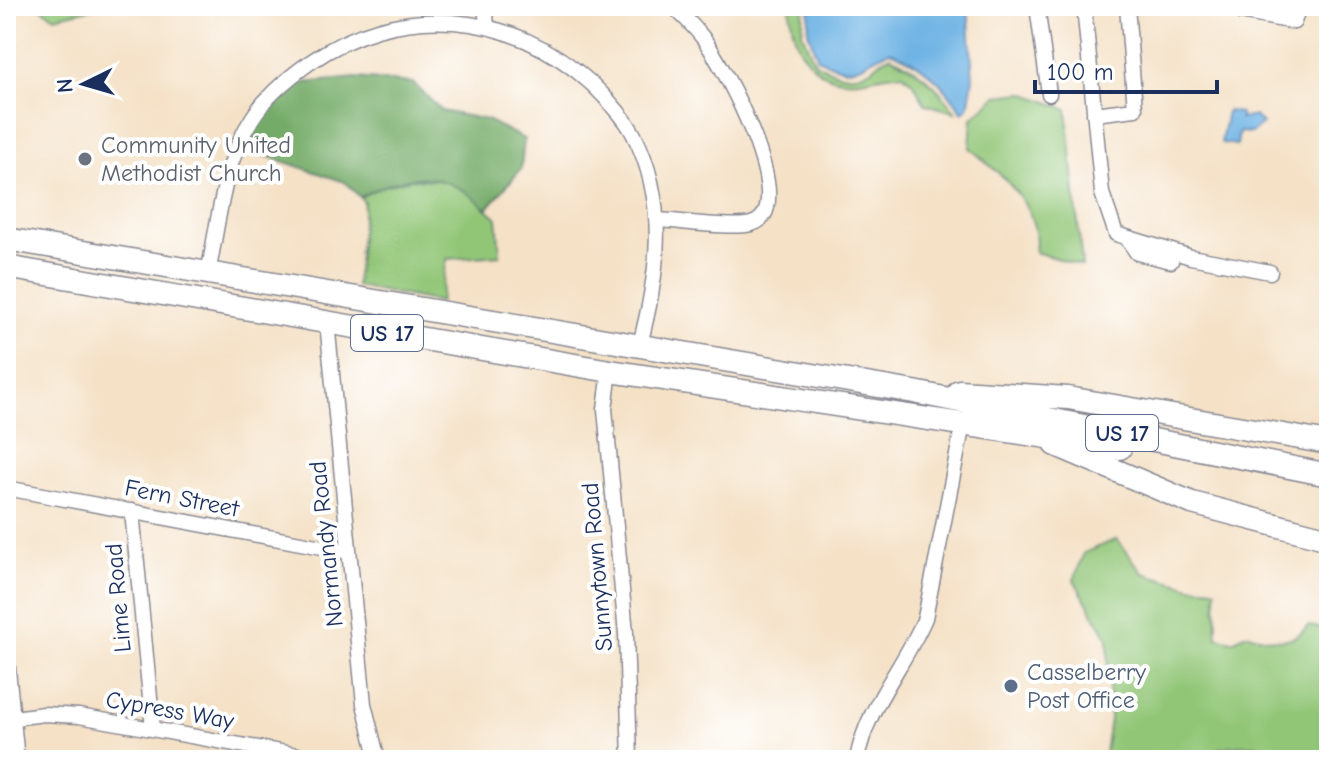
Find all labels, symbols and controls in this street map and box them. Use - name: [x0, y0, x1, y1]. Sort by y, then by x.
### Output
- north arrow: [44, 44, 124, 124]
- scale bar: [1035, 44, 1217, 94]
- text: 100 m: [1047, 58, 1114, 86]
- text: N: [51, 77, 79, 94]
- place label: Community United Methodist Church: [101, 131, 291, 187]
- marker: Community United Methodist Church: [76, 150, 94, 168]
- road number: US 17: [351, 315, 423, 351]
- road number: US 17: [1086, 415, 1158, 451]
- street label: Normandy Road: [303, 460, 349, 628]
- street label: Fern Street: [123, 473, 242, 523]
- street label: Sunnytown Road: [576, 482, 618, 652]
- street label: Lime Road: [99, 542, 137, 654]
- place label: Casselberry Post Office: [1027, 658, 1146, 714]
- marker: Casselberry Post Office: [1002, 677, 1020, 695]
- street label: Cypress Way: [104, 685, 237, 735]

